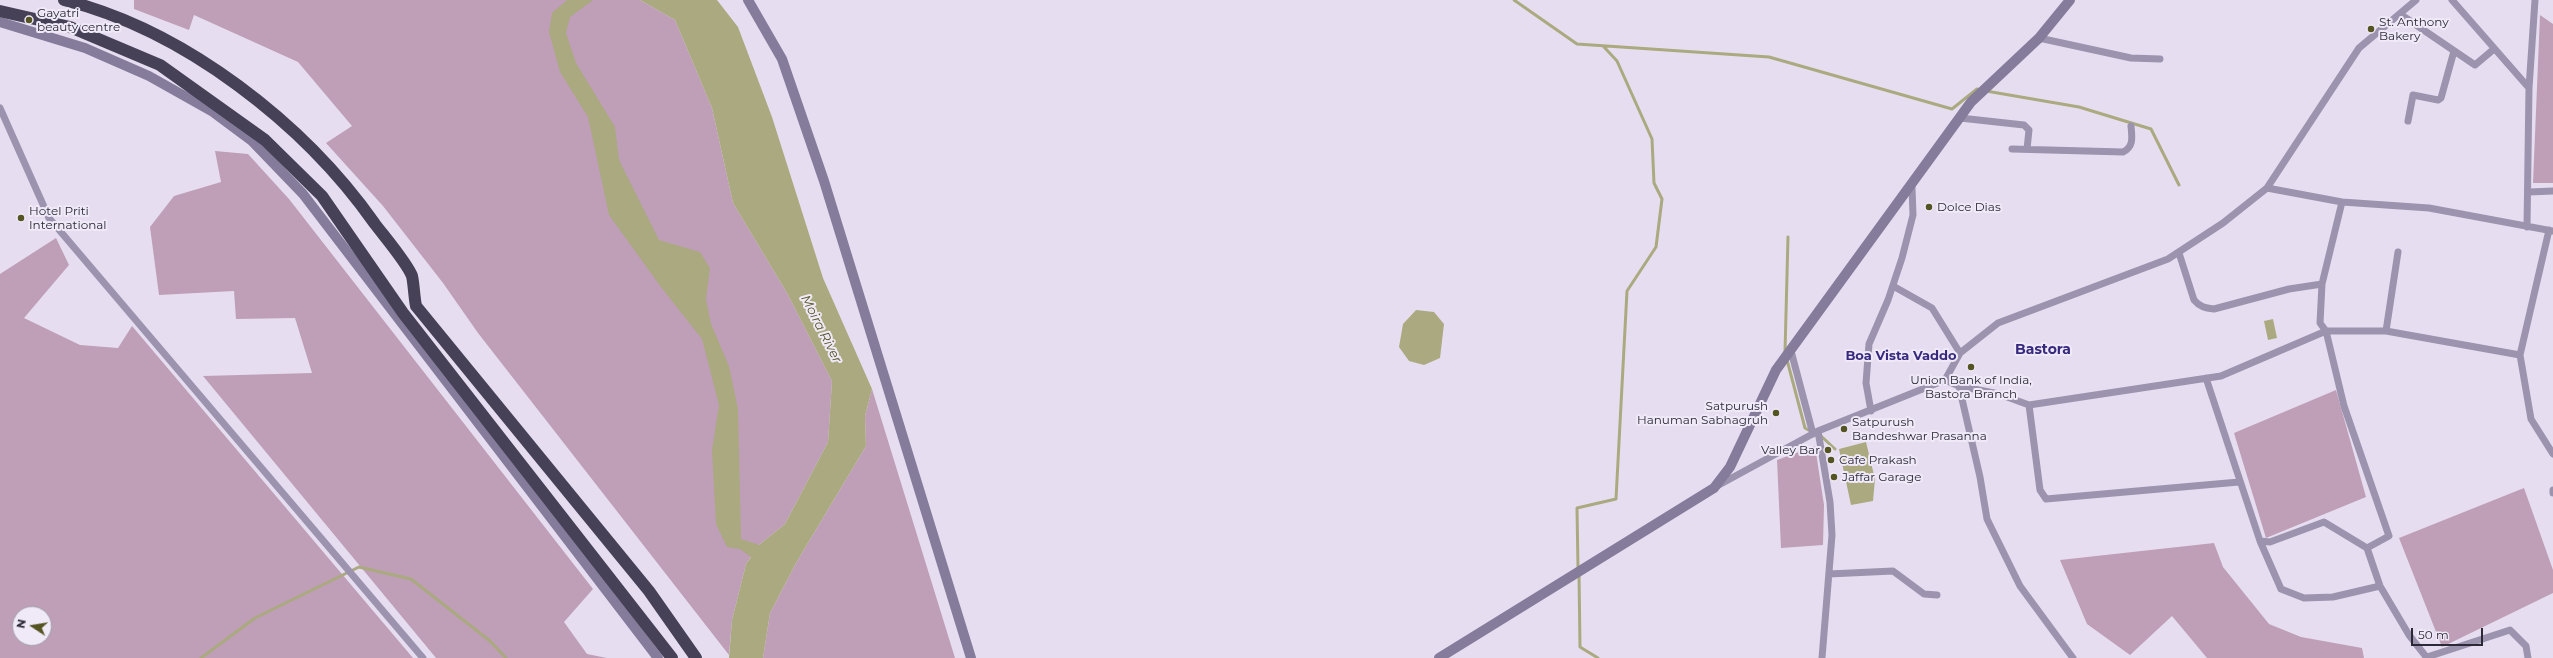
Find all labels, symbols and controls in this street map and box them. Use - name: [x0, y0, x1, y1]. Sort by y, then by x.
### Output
- place label: Gayatri beauty centre: [37, 6, 120, 34]
- marker: Gayatri beauty centre: [24, 15, 34, 25]
- place label: St. Anthony Bakery: [2379, 15, 2449, 43]
- marker: St. Anthony Bakery: [2366, 24, 2376, 34]
- place label: Dolce Dias: [1937, 200, 2001, 214]
- marker: Dolce Dias: [1924, 202, 1934, 212]
- place label: Hotel Priti International: [29, 204, 107, 232]
- marker: Hotel Priti International: [16, 213, 26, 223]
- water label: Moira River: [797, 292, 845, 366]
- district label: Bastora: [2015, 342, 2071, 358]
- district label: Boa Vista Vaddo: [1845, 348, 1957, 364]
- marker: Union Bank of India, Bastora Branch: [1966, 362, 1976, 372]
- place label: Union Bank of India, Bastora Branch: [1910, 373, 2032, 401]
- place label: Satpurush Hanuman Sabhagruh: [1637, 399, 1768, 427]
- marker: Satpurush Hanuman Sabhagruh: [1771, 408, 1781, 418]
- place label: Satpurush Bandeshwar Prasanna: [1852, 415, 1987, 443]
- marker: Satpurush Bandeshwar Prasanna: [1839, 424, 1849, 434]
- place label: Valley Bar: [1761, 443, 1820, 457]
- marker: Valley Bar: [1823, 445, 1833, 455]
- place label: Cafe Prakash: [1839, 453, 1917, 467]
- marker: Cafe Prakash: [1826, 455, 1836, 465]
- place label: Jaffar Garage: [1842, 470, 1921, 484]
- marker: Jaffar Garage: [1829, 472, 1839, 482]
- north arrow: [12, 606, 52, 646]
- text: N: [13, 618, 29, 630]
- scale bar: [2413, 620, 2485, 646]
- text: 50 m: [2418, 627, 2449, 642]

